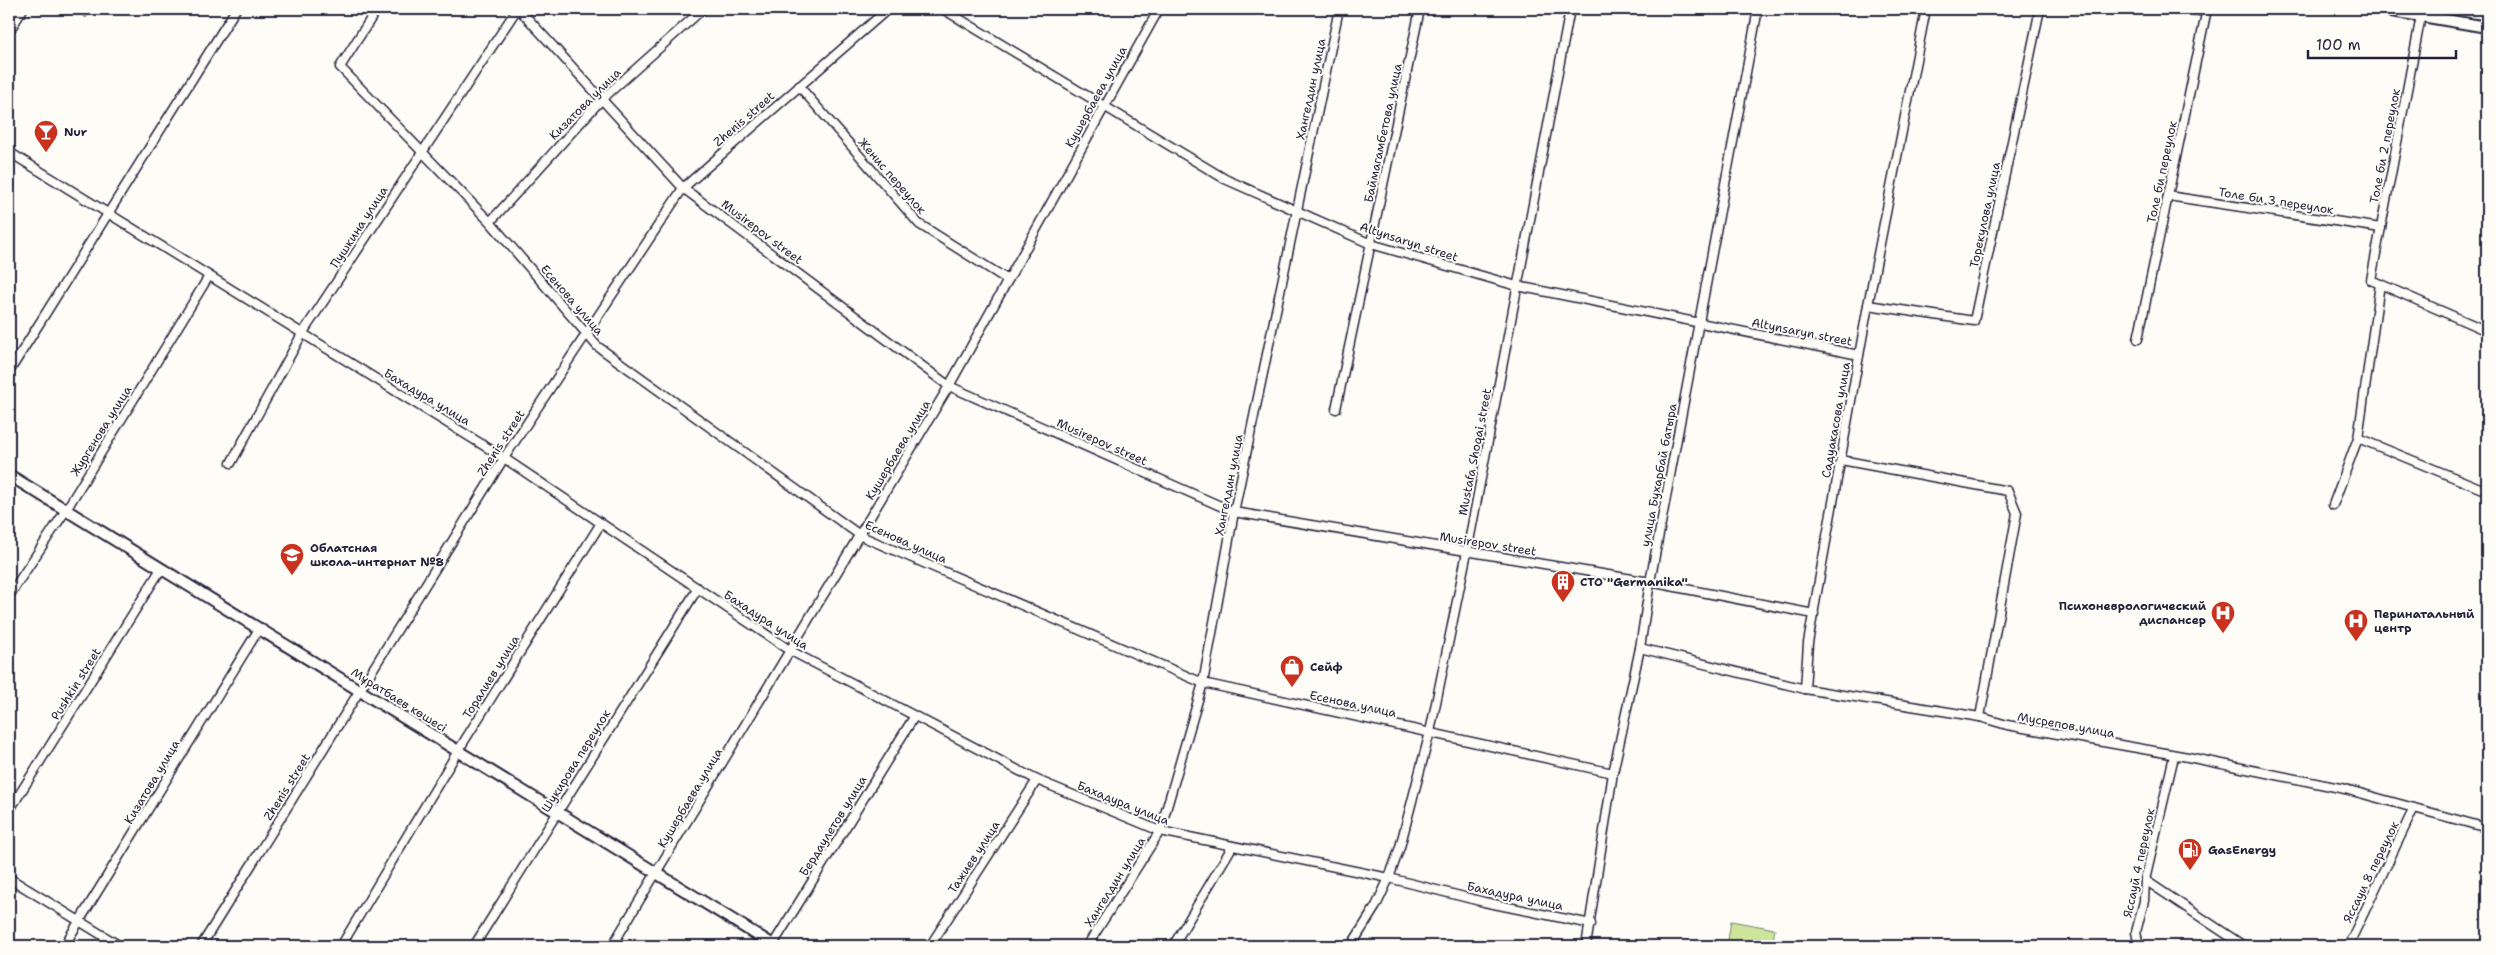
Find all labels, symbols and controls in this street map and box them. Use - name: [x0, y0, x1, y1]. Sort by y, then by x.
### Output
- scale bar: [2308, 28, 2456, 60]
- text: 100 m: [2316, 35, 2361, 55]
- street label: Хангелдин улица: [1292, 36, 1330, 141]
- street label: Кушербаева улица: [1061, 43, 1131, 151]
- street label: Баймагамбетова улица: [1360, 61, 1406, 204]
- street label: Кизатова улица: [546, 64, 625, 143]
- street label: Толе би 2 переулок: [2366, 87, 2404, 205]
- street label: Zhenis street: [710, 88, 778, 150]
- bar icon: Nur: [33, 119, 59, 153]
- street label: Толе би переулок: [2143, 119, 2181, 224]
- place label: Nur: [64, 124, 88, 140]
- street label: Женис переулок: [854, 135, 930, 218]
- street label: Торекулова улица: [1966, 160, 2004, 269]
- street label: Пушкина улица: [327, 183, 392, 271]
- street label: Толе би 3 переулок: [2217, 184, 2335, 218]
- street label: Musirepov street: [718, 196, 806, 268]
- street label: Altynsaryn street: [1358, 219, 1460, 265]
- street label: Есенова улица: [537, 261, 607, 339]
- street label: Altynsaryn street: [1750, 314, 1854, 350]
- street label: Садуакасова улица: [1818, 360, 1854, 479]
- street label: Бахадура улица: [381, 365, 474, 429]
- street label: Жургенова улица: [67, 382, 136, 479]
- street label: Mustafa Shoqai street: [1455, 387, 1495, 517]
- street label: Кушербаева улица: [862, 397, 934, 503]
- street label: улица Бухарбай батыра: [1637, 402, 1681, 548]
- street label: Zhenis street: [474, 407, 528, 479]
- street label: Musirepov street: [1054, 415, 1150, 469]
- street label: Хангелдин улица: [1211, 432, 1247, 537]
- street label: Есенова улица: [862, 517, 950, 567]
- street label: Musirepov street: [1438, 528, 1538, 560]
- place label: Облатсная школа-интернат №8: [310, 540, 444, 570]
- school or university icon: Облатсная школа-интернат №8: [279, 542, 305, 576]
- building icon: СТО "Germanika": [1550, 569, 1576, 603]
- place label: СТО "Germanika": [1580, 574, 1688, 590]
- street label: Бахадура улица: [721, 587, 812, 654]
- place label: Психоневрологический диспансер: [2059, 598, 2207, 628]
- hospital icon: Психоневрологический диспансер: [2210, 600, 2236, 634]
- place label: Перинатальный центр: [2374, 606, 2475, 636]
- hospital icon: Перинатальный центр: [2343, 608, 2369, 642]
- street label: Торалиев улица: [459, 632, 523, 722]
- street label: Pushkin street: [47, 645, 105, 723]
- shop icon: Сейф: [1279, 654, 1305, 688]
- place label: Сейф: [1310, 659, 1343, 675]
- street label: Мұратбаев көшесі: [348, 664, 450, 736]
- street label: Есенова улица: [1308, 687, 1398, 721]
- street label: Шукирова переулок: [538, 706, 614, 815]
- street label: Мусрепов улица: [2016, 709, 2116, 742]
- street label: Кизатова улица: [121, 737, 184, 827]
- street label: Кушербаева улица: [654, 745, 726, 851]
- street label: Zhenis street: [260, 751, 314, 823]
- street label: Бердаулетов улица: [796, 772, 871, 879]
- street label: Бахадура улица: [1075, 777, 1172, 829]
- street label: Яссауй 4 переулок: [2120, 806, 2159, 919]
- street label: Тажиев улица: [945, 817, 1004, 896]
- street label: Яссауи 8 переулок: [2339, 818, 2403, 926]
- street label: Хангелдин улица: [1081, 834, 1149, 930]
- fuel station icon: GasEnergy: [2177, 837, 2203, 871]
- place label: GasEnergy: [2208, 842, 2276, 858]
- street label: Бахадура улица: [1465, 878, 1565, 914]

